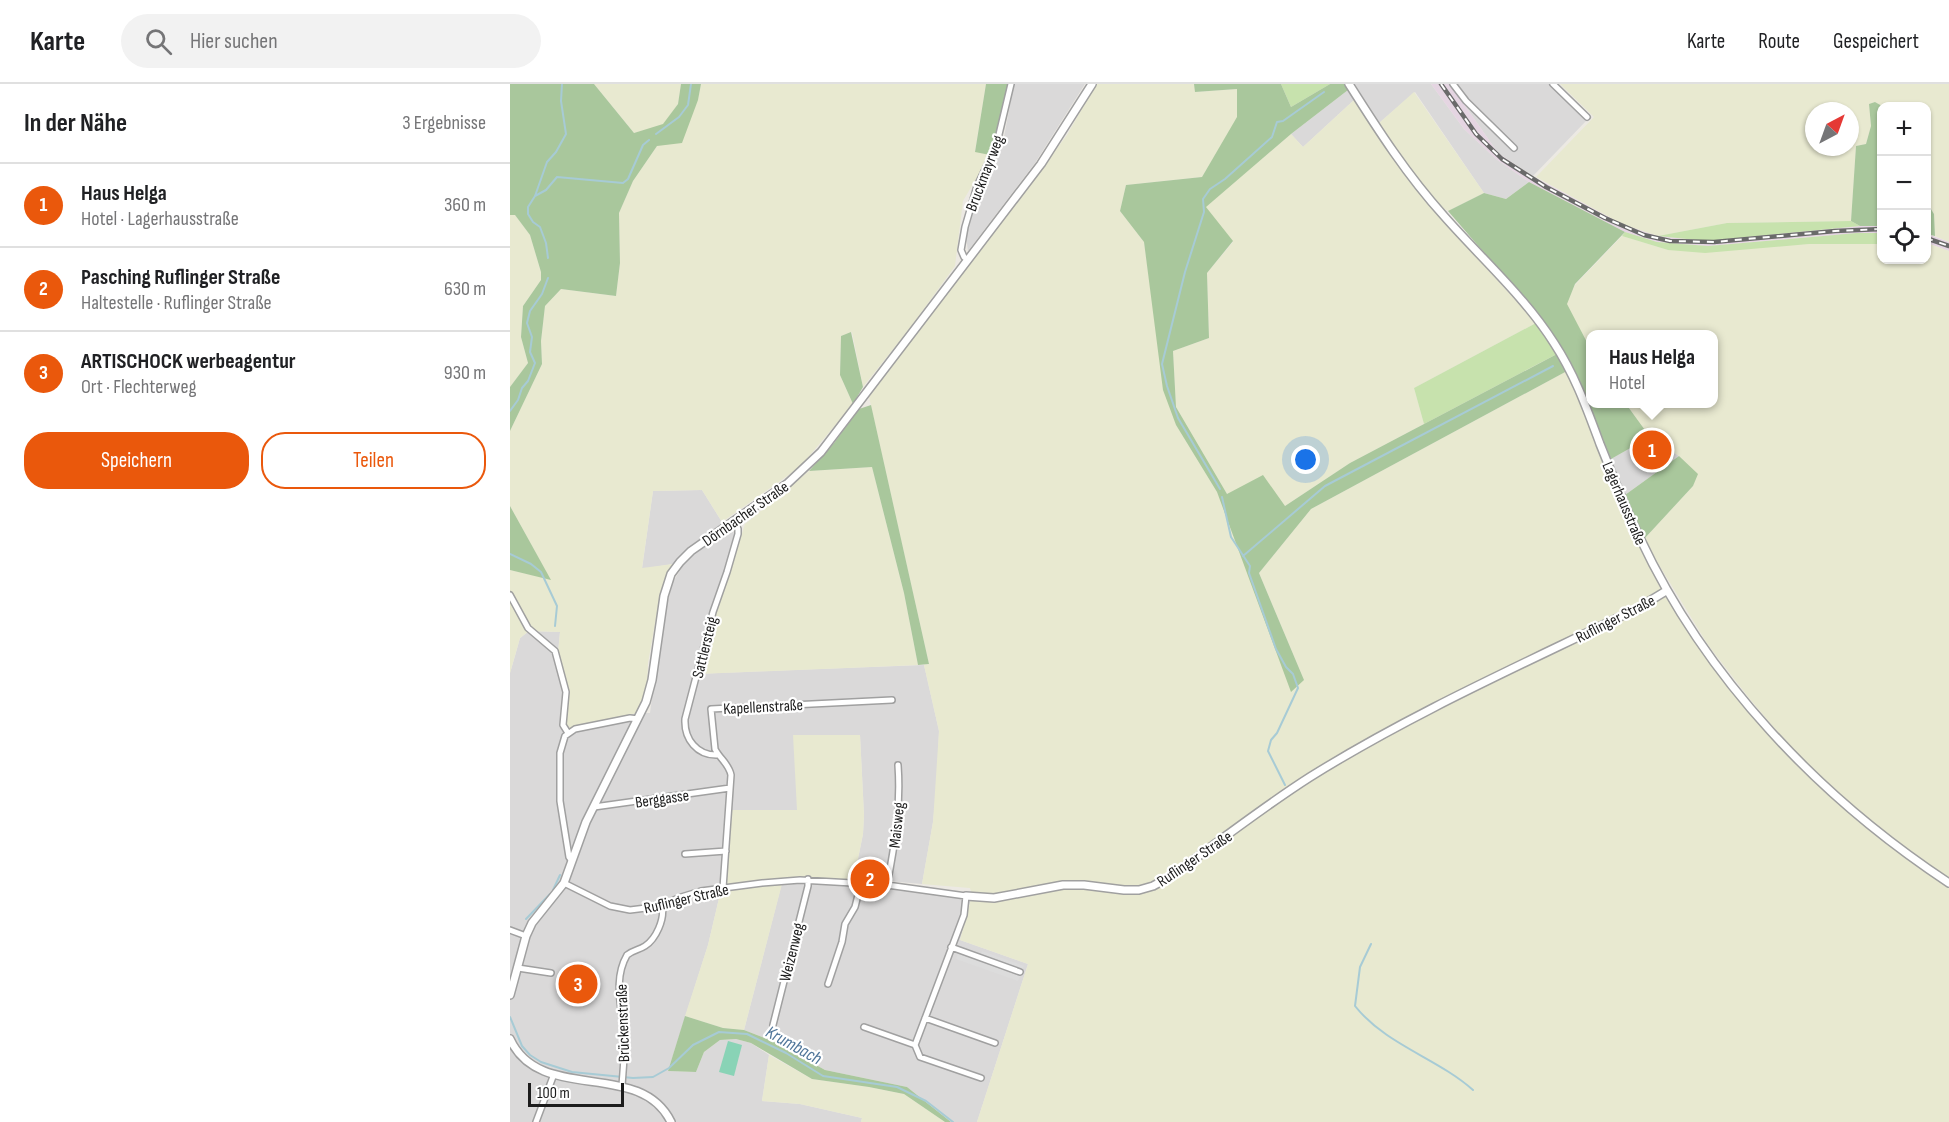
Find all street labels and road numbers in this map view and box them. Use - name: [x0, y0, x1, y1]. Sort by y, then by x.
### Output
- street label: Bruckmayrweg: [962, 133, 1009, 214]
- street label: Lagerhausstraße: [1597, 459, 1650, 548]
- street label: Dörnbacher Straße: [699, 477, 793, 551]
- street label: Ruflinger Straße: [1573, 591, 1659, 647]
- street label: Sattlersteig: [689, 615, 722, 680]
- street label: Kapellenstraße: [723, 696, 803, 719]
- street label: Berggasse: [634, 786, 690, 813]
- street label: Maisweg: [886, 801, 909, 849]
- street label: Ruflinger Straße: [1154, 827, 1236, 891]
- street label: Ruflinger Straße: [642, 880, 731, 918]
- street label: Weizenweg: [776, 921, 809, 984]
- street label: Brückenstraße: [613, 984, 634, 1062]

